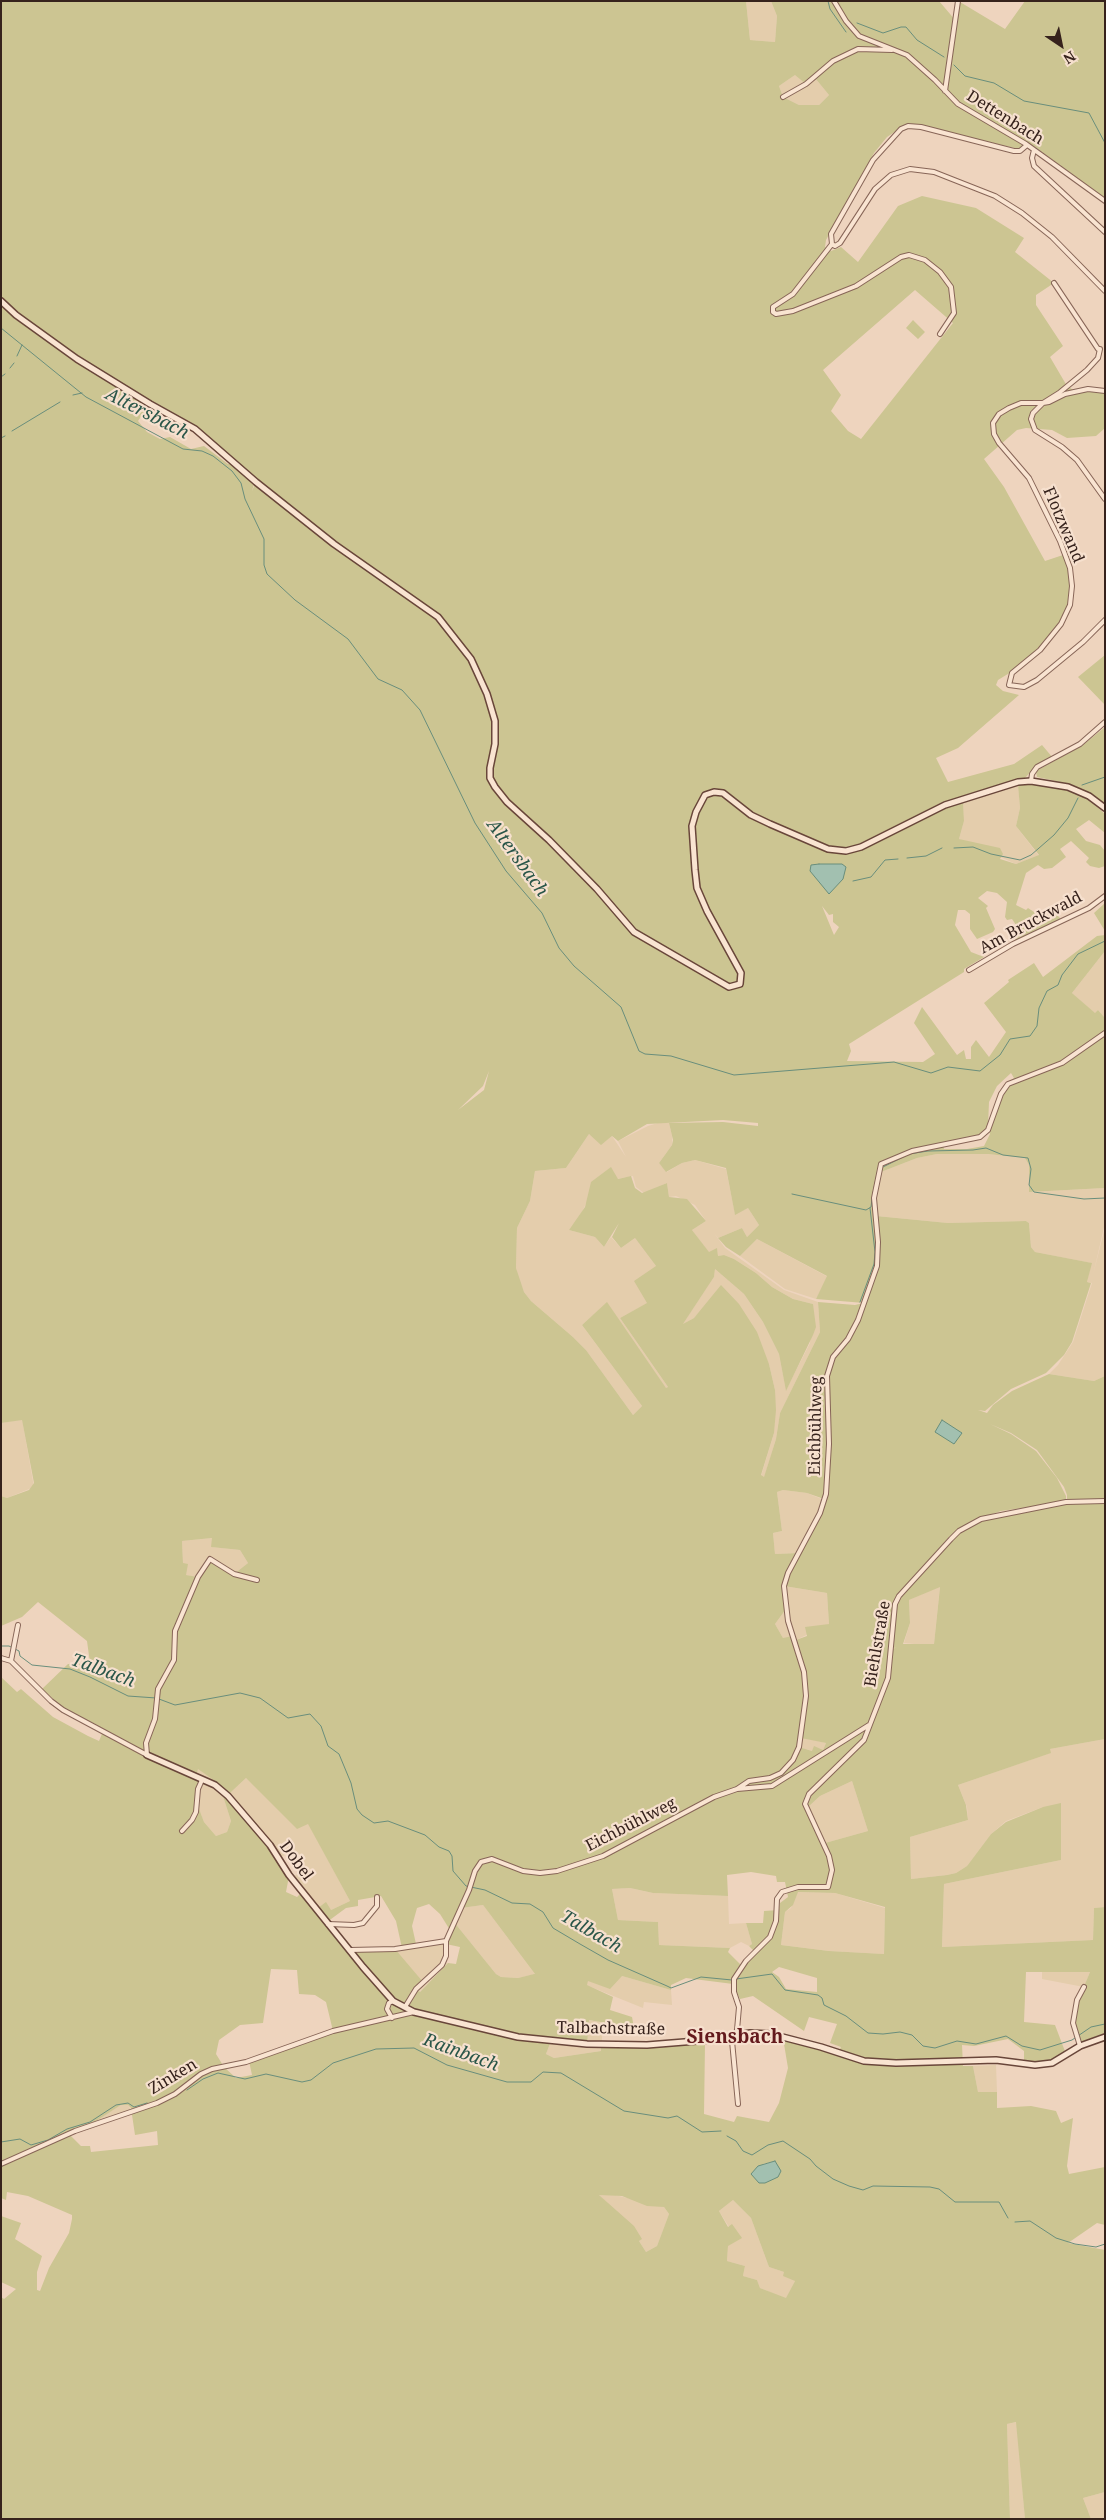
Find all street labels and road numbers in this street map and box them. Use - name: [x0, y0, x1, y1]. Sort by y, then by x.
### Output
- street label: Dettenbach: [963, 87, 1047, 149]
- street label: Flotzwand: [1038, 484, 1088, 566]
- street label: Am Bruckwald: [976, 888, 1086, 958]
- street label: Eichbühlweg: [806, 1376, 826, 1476]
- street label: Biehlstraße: [861, 1599, 895, 1689]
- street label: Eichbühlweg: [582, 1794, 680, 1856]
- street label: Dobel: [275, 1837, 317, 1885]
- street label: Talbachstraße: [557, 2018, 665, 2040]
- street label: Zinken: [145, 2055, 201, 2099]

